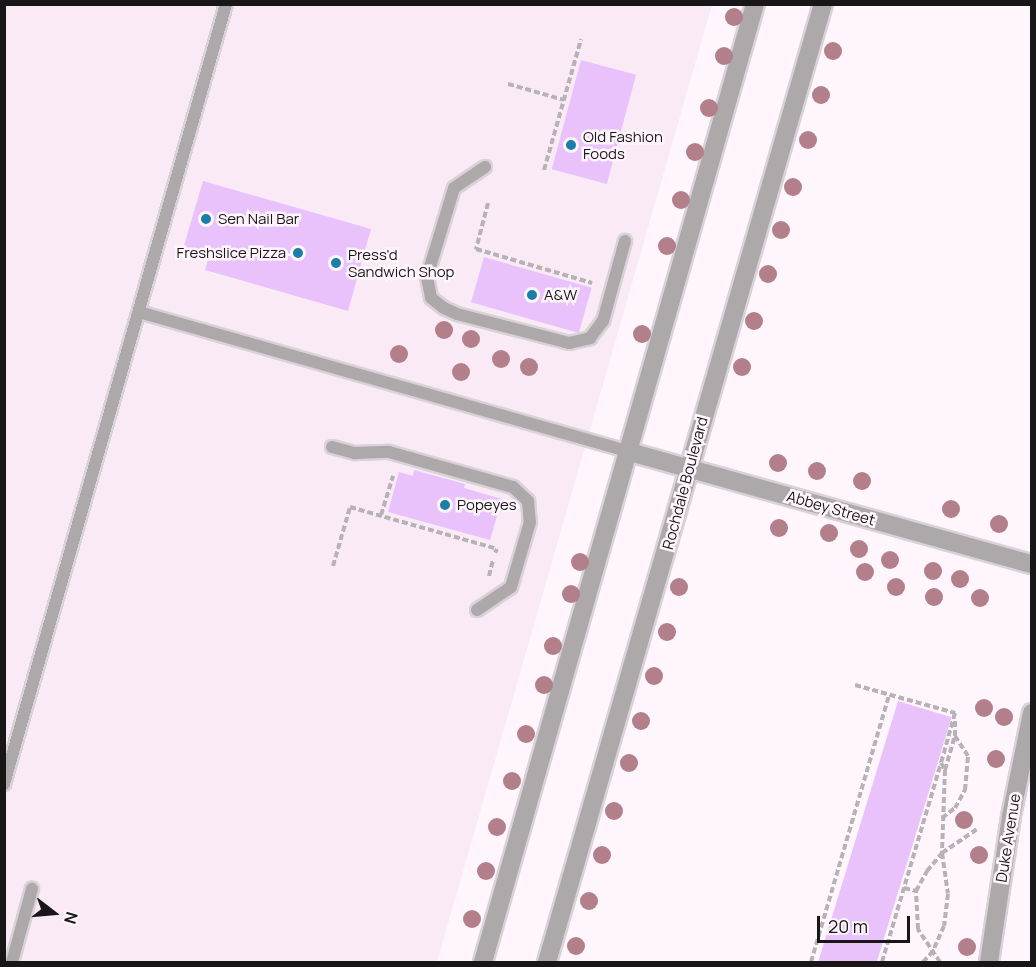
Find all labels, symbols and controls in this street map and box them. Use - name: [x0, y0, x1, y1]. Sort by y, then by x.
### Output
- place label: Old Fashion Foods: [583, 127, 663, 162]
- marker: Old Fashion Foods: [564, 138, 578, 152]
- place label: Sen Nail Bar: [218, 210, 299, 228]
- marker: Sen Nail Bar: [199, 212, 213, 226]
- place label: Freshslice Pizza: [177, 244, 286, 262]
- place label: Press'd Sandwich Shop: [348, 245, 454, 280]
- marker: Freshslice Pizza: [291, 246, 305, 260]
- marker: Press'd Sandwich Shop: [329, 256, 343, 270]
- place label: A&W: [544, 286, 577, 304]
- marker: A&W: [525, 288, 539, 302]
- street label: Rochdale Boulevard: [659, 415, 711, 551]
- street label: Abbey Street: [785, 487, 877, 529]
- place label: Popeyes: [457, 496, 517, 514]
- marker: Popeyes: [438, 498, 452, 512]
- street label: Duke Avenue: [992, 792, 1024, 884]
- north arrow: [24, 883, 84, 943]
- scale bar: [820, 904, 913, 942]
- text: N: [59, 909, 83, 927]
- text: 20 m: [828, 914, 868, 938]

